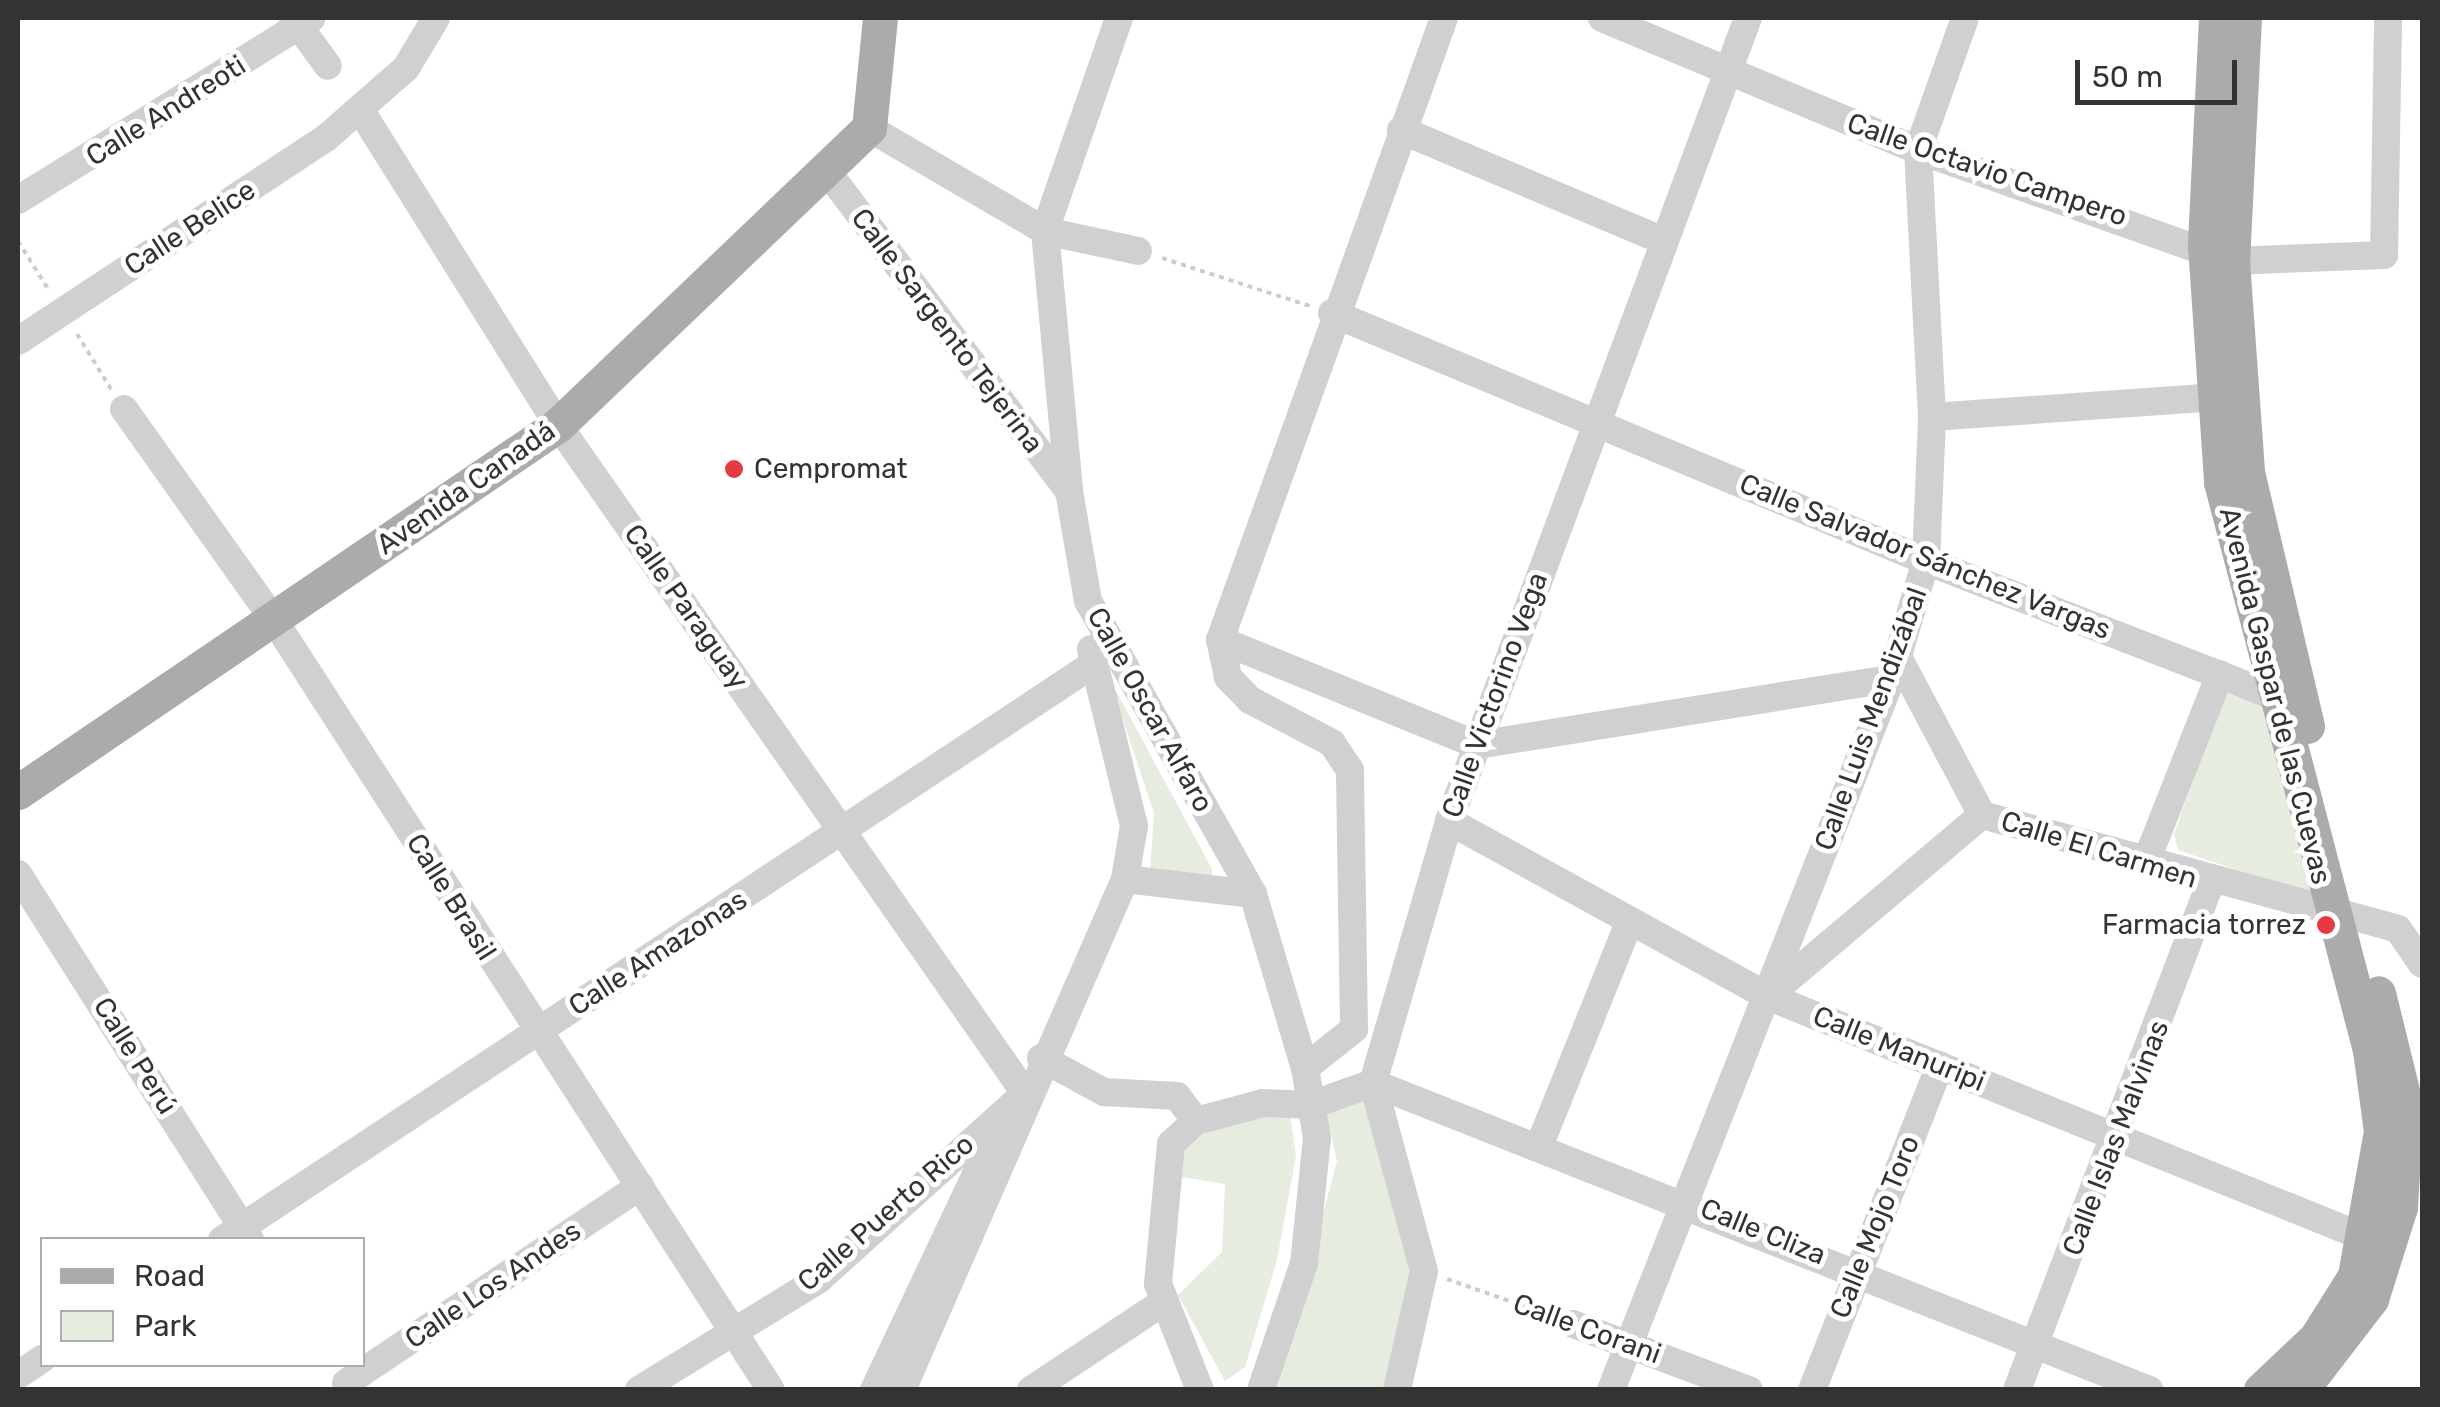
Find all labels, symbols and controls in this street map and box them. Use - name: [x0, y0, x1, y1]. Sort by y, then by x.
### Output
- scale bar: [2080, 40, 2242, 102]
- street label: Calle Andreoti: [80, 48, 252, 174]
- text: 50 m: [2092, 59, 2163, 95]
- street label: Calle Octavio Campero: [1843, 106, 2131, 234]
- street label: Calle Belice: [118, 173, 262, 283]
- street label: Calle Sargento Tejerina: [844, 202, 1050, 460]
- street label: Avenida Canadá: [370, 414, 562, 562]
- place label: Cempromat: [754, 452, 908, 486]
- marker: Cempromat: [723, 458, 745, 480]
- street label: Calle Salvador Sánchez Vargas: [1734, 467, 2116, 647]
- street label: Avenida Gaspar de las Cuevas: [2212, 504, 2338, 888]
- street label: Calle Paraguay: [617, 518, 755, 696]
- street label: Calle Victorino Vega: [1435, 567, 1555, 823]
- street label: Calle Luis Mendizábal: [1808, 583, 1934, 855]
- street label: Calle Oscar Alfaro: [1080, 601, 1220, 819]
- street label: Calle El Carmen: [1997, 804, 2201, 896]
- street label: Calle Brasil: [399, 828, 503, 966]
- street label: Calle Amazonas: [562, 883, 754, 1023]
- place label: Farmacia torrez: [2102, 908, 2306, 942]
- marker: Farmacia torrez: [2315, 914, 2337, 936]
- street label: Calle Perú: [86, 991, 184, 1121]
- street label: Calle Manuripi: [1808, 999, 1990, 1099]
- street label: Calle Islas Malvinas: [2056, 1016, 2176, 1260]
- street label: Calle Puerto Rico: [791, 1128, 981, 1298]
- street label: Calle Mojo Toro: [1823, 1130, 1927, 1324]
- street label: Calle Cliza: [1695, 1192, 1831, 1272]
- street label: Calle Los Andes: [399, 1214, 587, 1356]
- legend: [40, 1237, 365, 1367]
- text: Road: [134, 1258, 205, 1294]
- street label: Calle Corani: [1509, 1287, 1665, 1371]
- text: Park: [134, 1308, 196, 1344]

